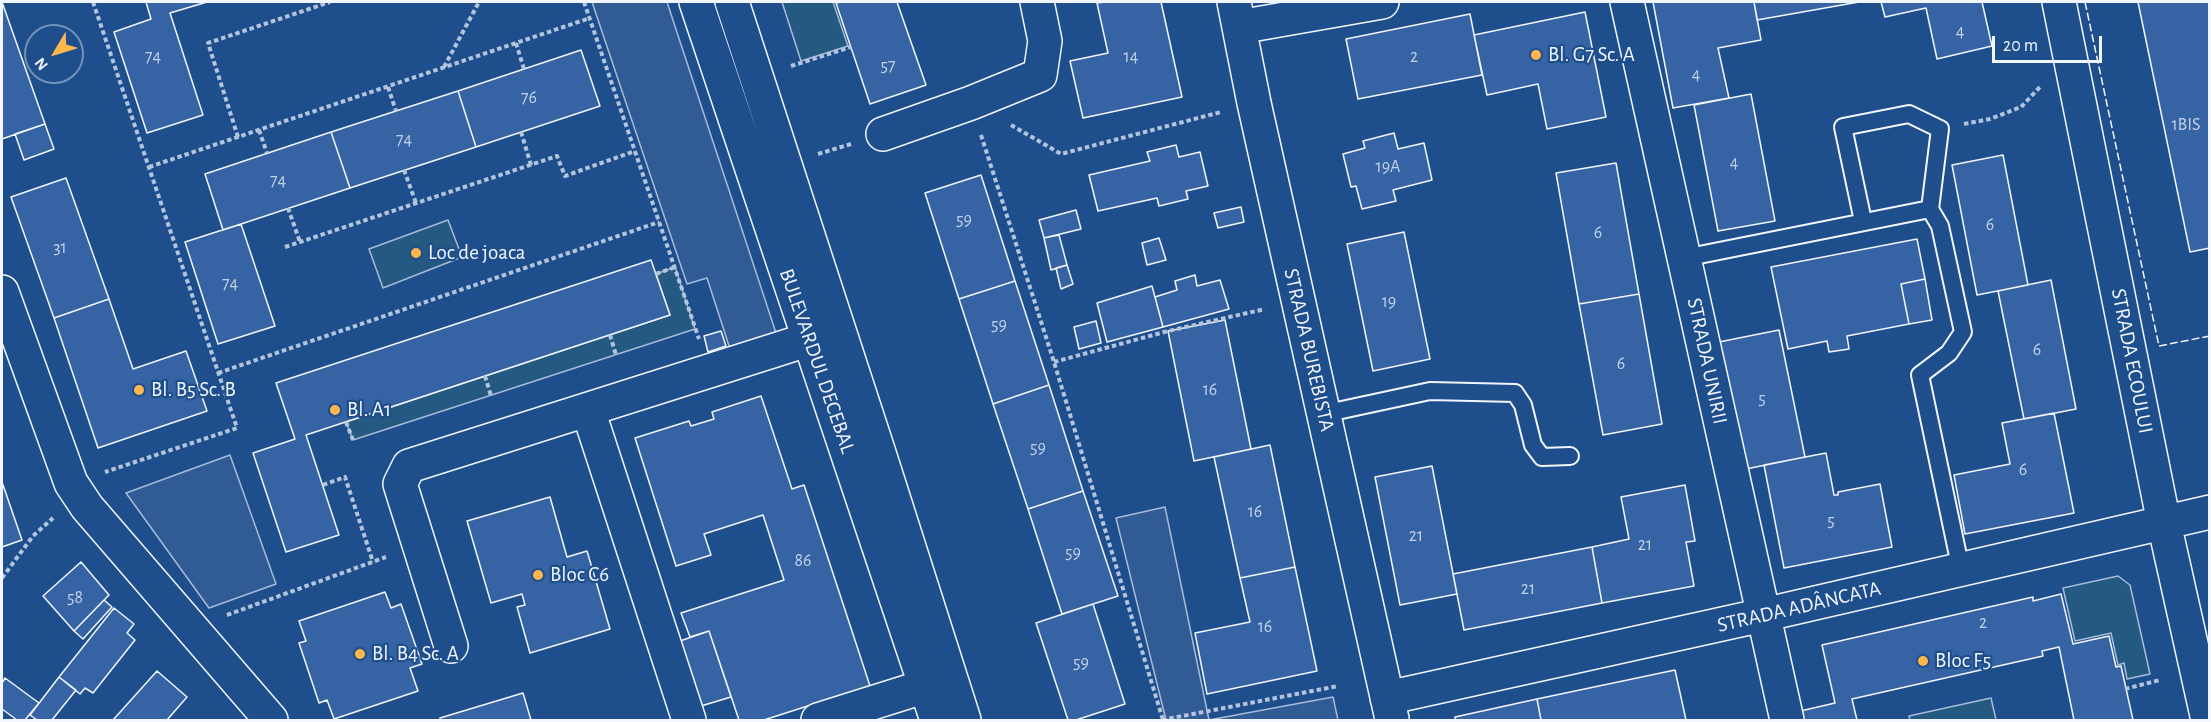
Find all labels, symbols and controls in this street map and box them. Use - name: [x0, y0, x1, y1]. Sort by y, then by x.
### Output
- house number: 4: [1956, 21, 1964, 43]
- north arrow: [24, 24, 84, 84]
- scale bar: [1995, 24, 2104, 62]
- text: 20 m: [2003, 37, 2038, 55]
- place label: Bl. G7 Sc. A: [1548, 42, 1635, 68]
- house number: 74: [145, 46, 161, 68]
- house number: 14: [1124, 46, 1138, 68]
- house number: 2: [1410, 46, 1418, 68]
- marker: Bl. G7 Sc. A: [1529, 48, 1543, 62]
- text: N: [32, 55, 51, 73]
- house number: 57: [880, 55, 896, 77]
- house number: 4: [1692, 64, 1700, 86]
- house number: 76: [521, 87, 537, 109]
- house number: 1BIS: [2171, 114, 2201, 136]
- house number: 74: [396, 129, 412, 151]
- house number: 4: [1730, 152, 1738, 174]
- house number: 19A: [1375, 156, 1401, 178]
- house number: 74: [270, 170, 286, 192]
- house number: 59: [956, 209, 972, 231]
- house number: 6: [1986, 214, 1994, 236]
- house number: 6: [1594, 222, 1602, 244]
- house number: 31: [53, 237, 67, 259]
- place label: Loc de joaca: [428, 240, 525, 266]
- marker: Loc de joaca: [409, 246, 423, 260]
- street label: BULEVARDUL DECEBAL: [774, 265, 860, 457]
- street label: STRADA BUREBISTA: [1278, 266, 1340, 434]
- house number: 74: [222, 273, 238, 295]
- street label: STRADA ECOULUI: [2106, 286, 2158, 436]
- house number: 19: [1382, 291, 1396, 313]
- street label: STRADA UNIRII: [1681, 296, 1733, 426]
- house number: 59: [991, 314, 1007, 336]
- house number: 6: [2033, 339, 2041, 361]
- house number: 6: [1617, 353, 1625, 375]
- place label: Bl. B5 Sc. B: [151, 377, 236, 403]
- house number: 16: [1203, 379, 1217, 401]
- marker: Bl. B5 Sc. B: [132, 383, 146, 397]
- house number: 5: [1758, 388, 1766, 410]
- place label: Bl. A1: [347, 397, 391, 423]
- marker: Bl. A1: [328, 403, 342, 417]
- house number: 59: [1030, 437, 1046, 459]
- house number: 6: [2019, 459, 2027, 481]
- house number: 16: [1248, 501, 1262, 523]
- house number: 5: [1827, 510, 1835, 532]
- house number: 21: [1409, 525, 1423, 547]
- house number: 21: [1638, 534, 1652, 556]
- house number: 59: [1065, 542, 1081, 564]
- house number: 86: [795, 550, 811, 572]
- place label: Bloc C6: [550, 562, 609, 588]
- marker: Bloc C6: [531, 568, 545, 582]
- street label: STRADA ADÂNCATA: [1715, 576, 1883, 638]
- house number: 21: [1521, 578, 1535, 600]
- house number: 58: [67, 587, 83, 609]
- house number: 2: [1979, 612, 1987, 634]
- house number: 16: [1258, 616, 1272, 638]
- place label: Bl. B4 Sc. A: [372, 641, 459, 667]
- marker: Bl. B4 Sc. A: [353, 647, 367, 661]
- place label: Bloc F5: [1935, 648, 1991, 674]
- house number: 59: [1073, 652, 1089, 674]
- marker: Bloc F5: [1916, 654, 1930, 668]

